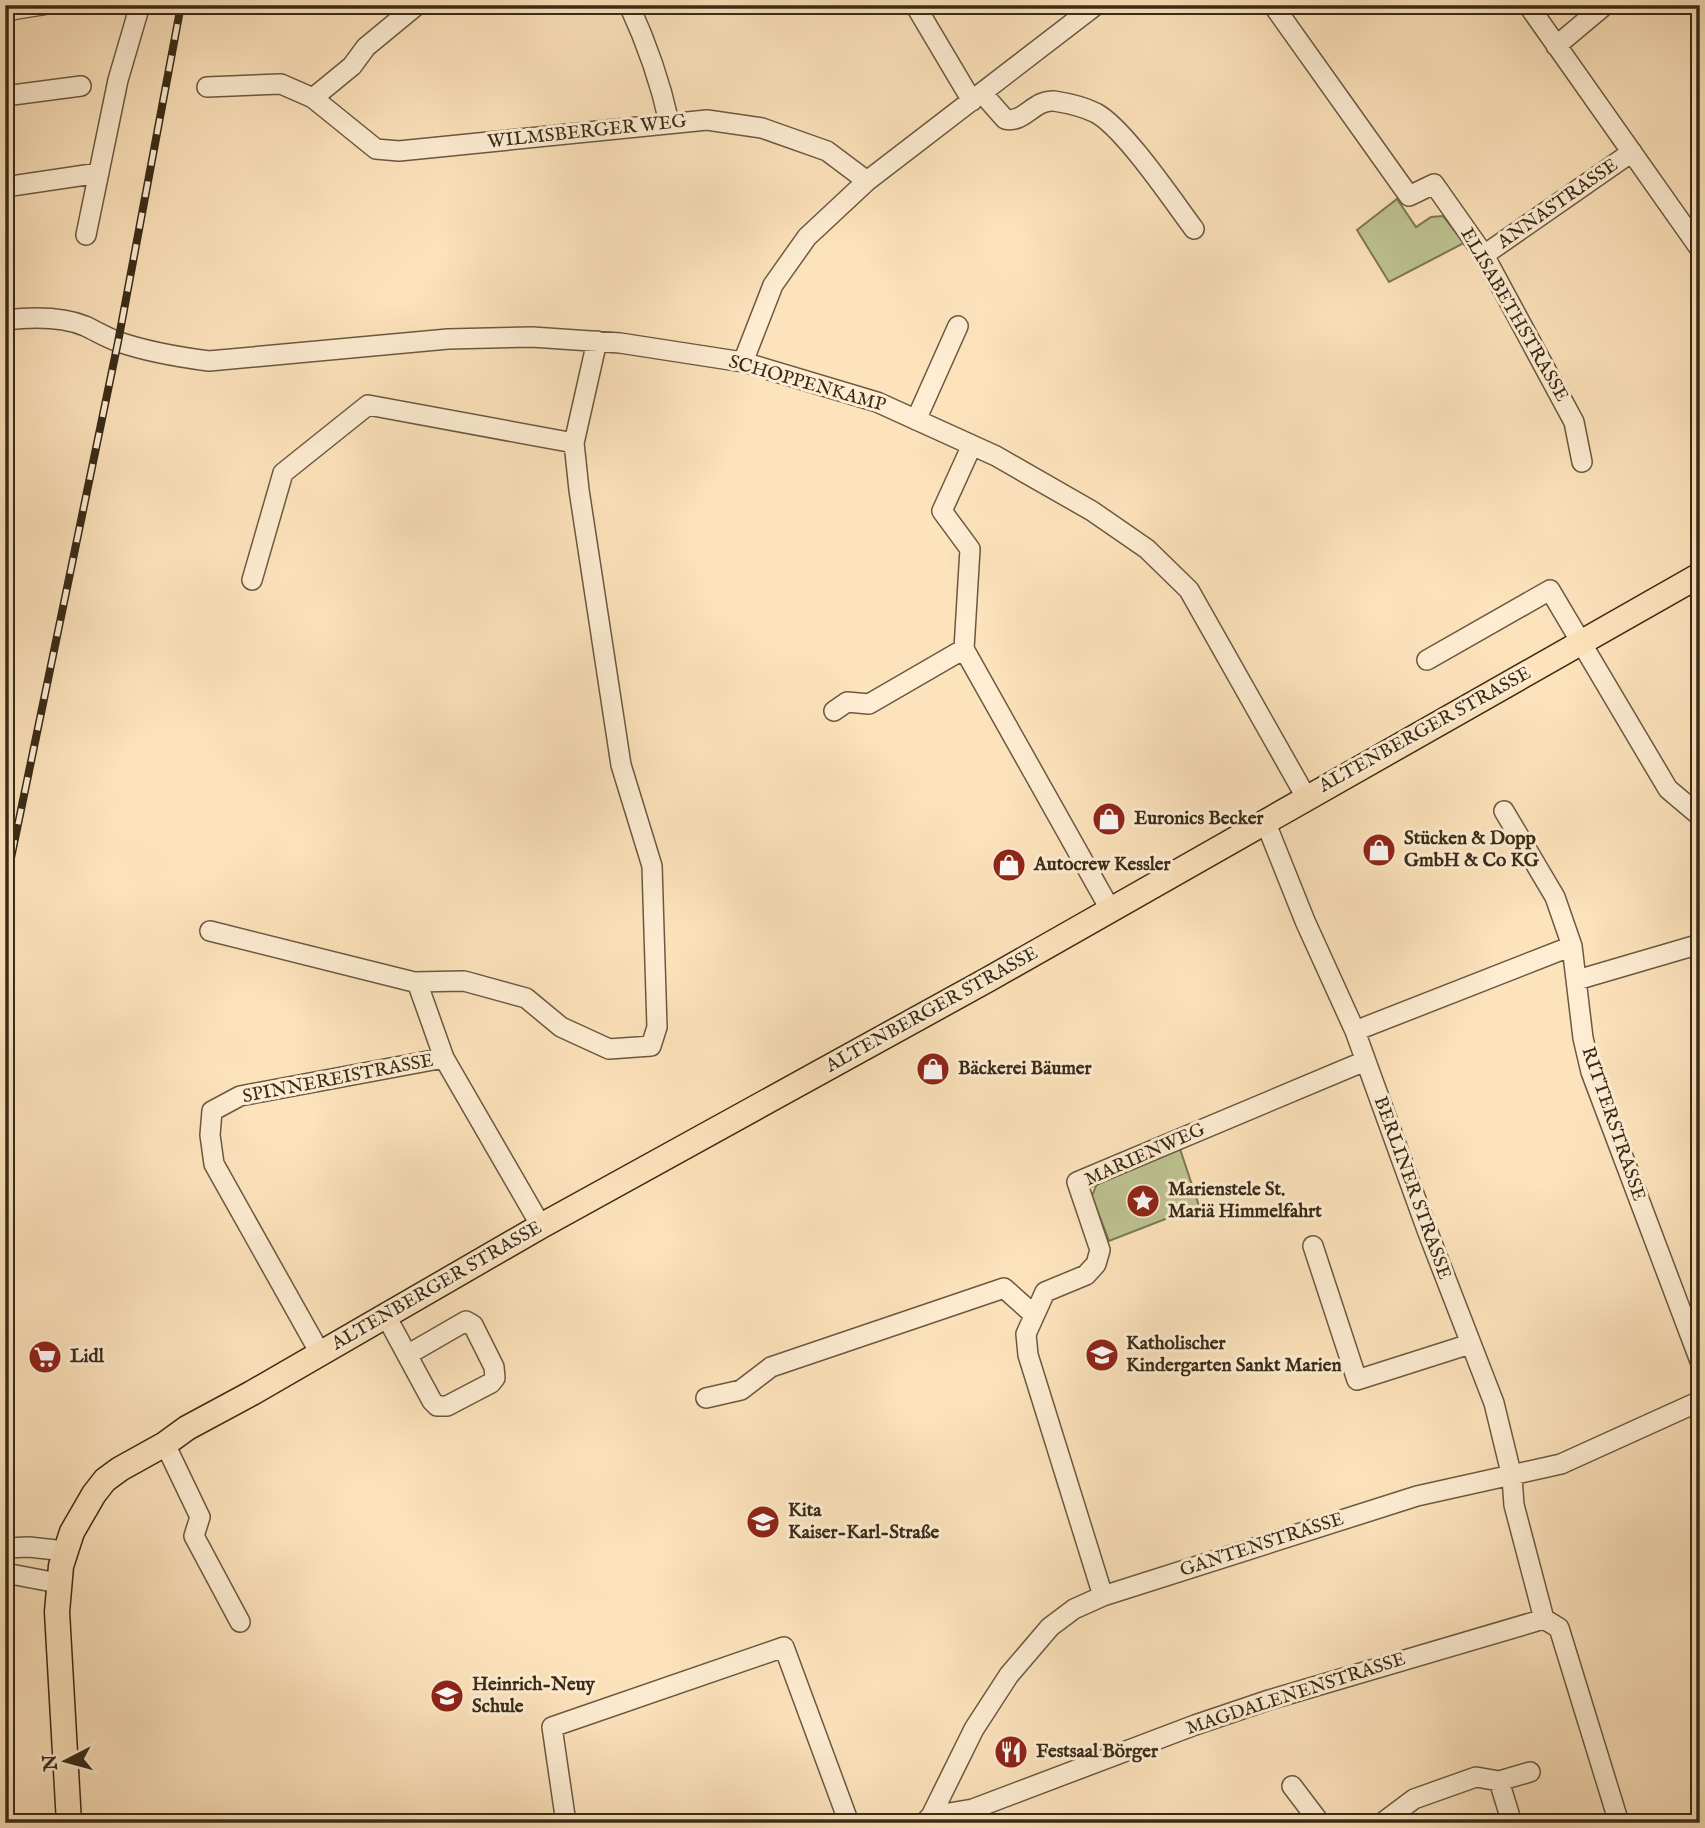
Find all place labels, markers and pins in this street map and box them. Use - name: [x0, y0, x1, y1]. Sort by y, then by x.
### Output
- shop icon: Euronics Becker: [1090, 800, 1128, 838]
- place label: Euronics Becker: [1134, 807, 1264, 831]
- place label: Stücken & Dopp GmbH & Co KG: [1404, 827, 1540, 873]
- shop icon: Stücken & Dopp GmbH & Co KG: [1360, 831, 1398, 869]
- shop icon: Autocrew Kessler: [990, 846, 1028, 884]
- place label: Autocrew Kessler: [1033, 853, 1172, 877]
- shop icon: Bäckerei Bäumer: [914, 1050, 952, 1088]
- place label: Bäckerei Bäumer: [958, 1057, 1093, 1081]
- place label: Marienstele St. Mariä Himmelfahrt: [1168, 1178, 1322, 1224]
- place icon: Marienstele St. Mariä Himmelfahrt: [1124, 1182, 1162, 1220]
- place label: Katholischer Kindergarten Sankt Marien: [1126, 1332, 1342, 1378]
- school or university icon: Katholischer Kindergarten Sankt Marien: [1083, 1336, 1121, 1374]
- supermarket icon: Lidl: [26, 1338, 64, 1376]
- place label: Lidl: [70, 1345, 105, 1369]
- place label: Kita Kaiser-Karl-Straße: [788, 1499, 939, 1545]
- school or university icon: Kita Kaiser-Karl-Straße: [744, 1503, 782, 1541]
- place label: Heinrich-Neuy Schule: [472, 1673, 596, 1719]
- school or university icon: Heinrich-Neuy Schule: [428, 1677, 466, 1715]
- restaurant icon: Festsaal Börger: [992, 1733, 1030, 1771]
- place label: Festsaal Börger: [1036, 1740, 1159, 1764]

